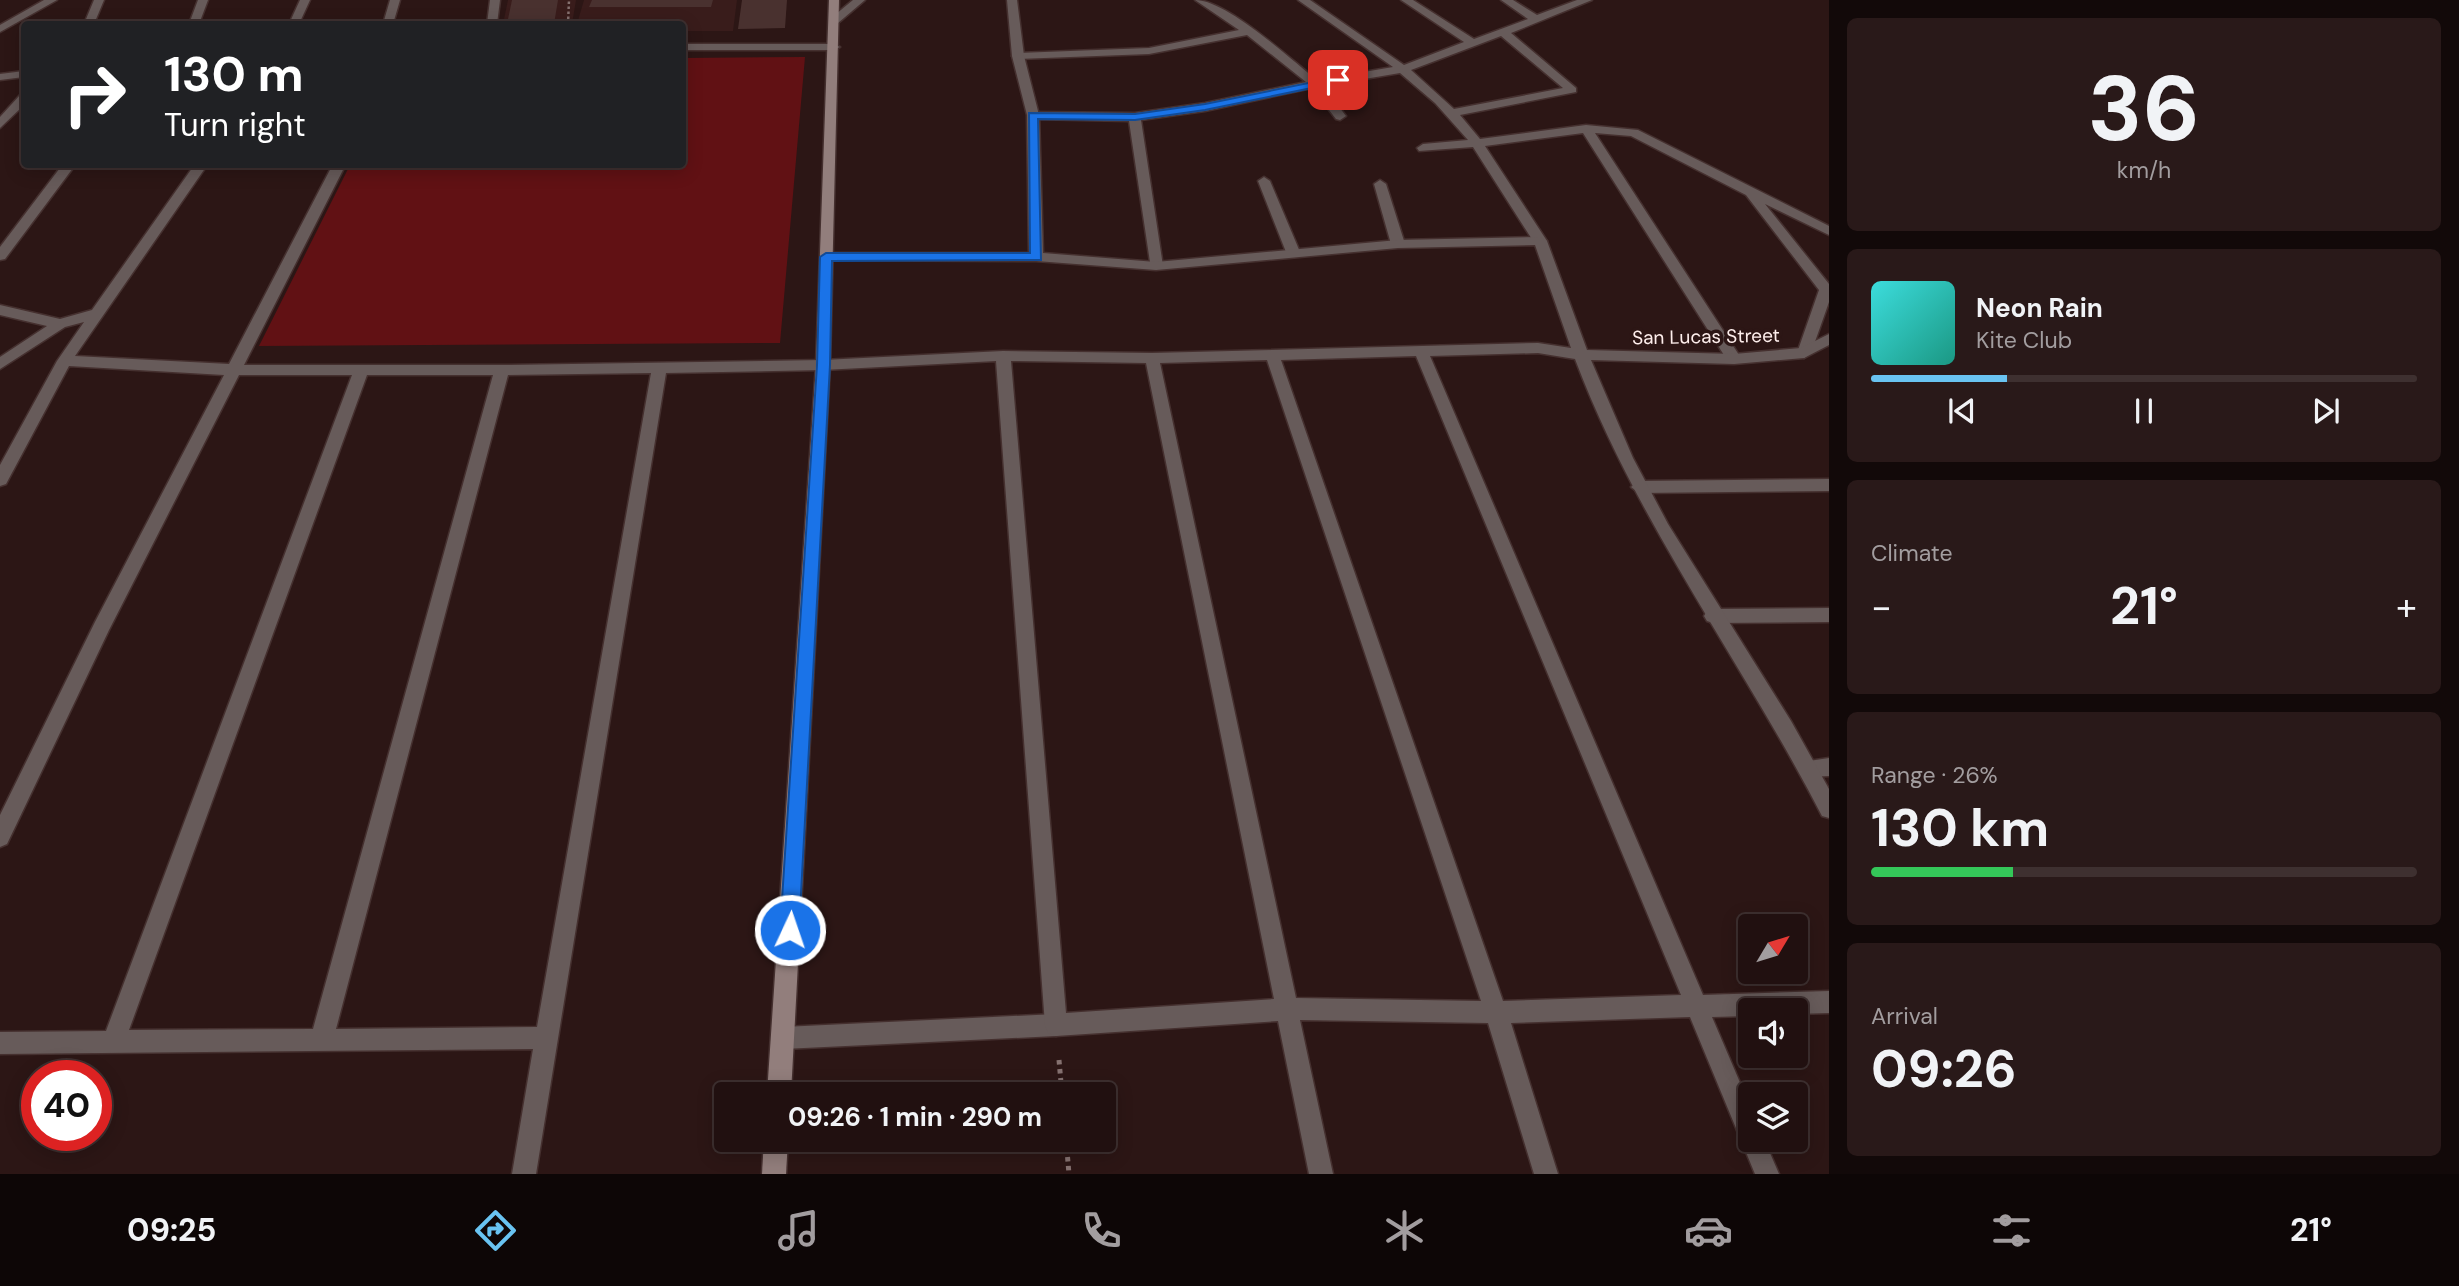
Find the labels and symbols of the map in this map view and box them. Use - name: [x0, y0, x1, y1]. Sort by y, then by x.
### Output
- pin: [1308, 50, 1368, 110]
- street label: San Lucas Street: [1632, 323, 1780, 350]
- position arrow: [753, 893, 827, 967]
- north arrow: [1738, 914, 1808, 984]
- speed limit sign: 40: [21, 1060, 112, 1151]

